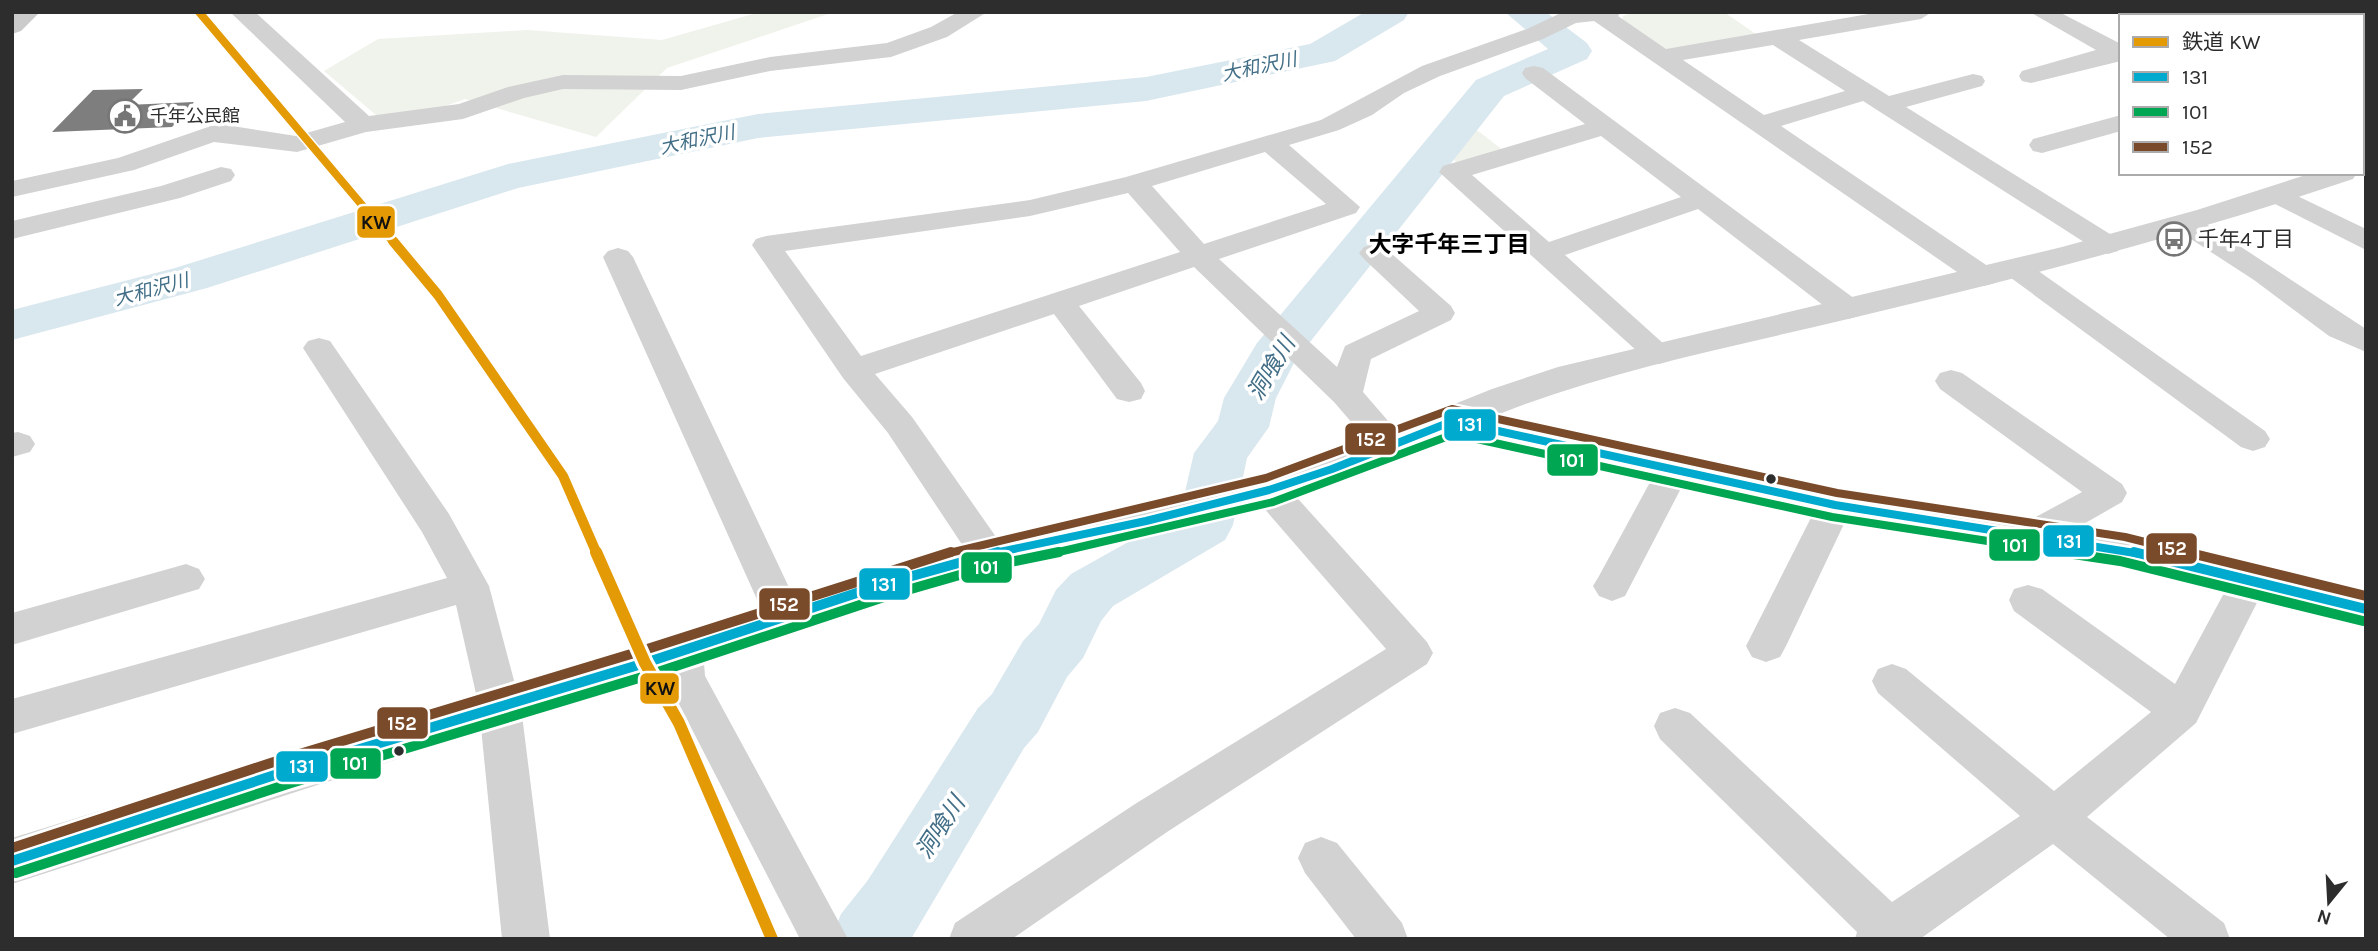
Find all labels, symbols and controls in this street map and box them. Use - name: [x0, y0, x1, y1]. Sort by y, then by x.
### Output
- legend: [2119, 14, 2364, 175]
- text: 鉄道 KW: [2182, 30, 2261, 54]
- water label: 大和沢川: [1220, 48, 1301, 86]
- text: 131: [2182, 65, 2208, 89]
- public building icon: 千年公民館: [106, 97, 144, 135]
- text: 101: [2182, 100, 2208, 124]
- place label: 千年公民館: [150, 105, 240, 127]
- water label: 大和沢川: [658, 121, 739, 159]
- text: 152: [2182, 135, 2213, 159]
- line badge: KW: [356, 205, 396, 239]
- text: KW: [361, 212, 391, 234]
- bus stop icon: 千年4丁目: [2155, 220, 2193, 258]
- place label: 千年4丁目: [2198, 227, 2294, 251]
- district label: 大字千年三丁目: [1369, 231, 1530, 258]
- water label: 大和沢川: [112, 269, 193, 310]
- water label: 洞喰川: [1242, 329, 1302, 405]
- line badge: 131: [1443, 408, 1497, 442]
- text: 131: [1457, 414, 1483, 436]
- line badge: 152: [1344, 422, 1397, 456]
- text: 152: [1356, 429, 1386, 451]
- line badge: 101: [1546, 443, 1599, 477]
- text: 101: [1559, 450, 1585, 472]
- unlabelled marker: [1764, 472, 1778, 486]
- line badge: 131: [2042, 524, 2095, 558]
- line badge: 101: [1988, 528, 2041, 562]
- text: 131: [2056, 531, 2082, 553]
- line badge: 152: [2145, 532, 2198, 565]
- text: 101: [2002, 535, 2028, 557]
- text: 152: [2157, 538, 2187, 560]
- line badge: 101: [960, 551, 1013, 584]
- text: 101: [973, 557, 999, 579]
- line badge: 131: [858, 567, 911, 601]
- text: 131: [871, 574, 897, 596]
- line badge: 152: [758, 587, 811, 621]
- text: 152: [769, 594, 799, 616]
- line badge: KW: [639, 672, 680, 705]
- text: KW: [645, 678, 675, 700]
- line badge: 152: [376, 706, 429, 740]
- text: 152: [387, 713, 417, 735]
- unlabelled marker: [392, 744, 406, 758]
- line badge: 101: [329, 747, 382, 780]
- line badge: 131: [275, 750, 329, 783]
- text: 101: [342, 753, 368, 775]
- text: 131: [289, 756, 315, 778]
- water label: 洞喰川: [910, 788, 972, 864]
- north arrow: [2294, 867, 2364, 937]
- text: N: [2314, 905, 2334, 930]

